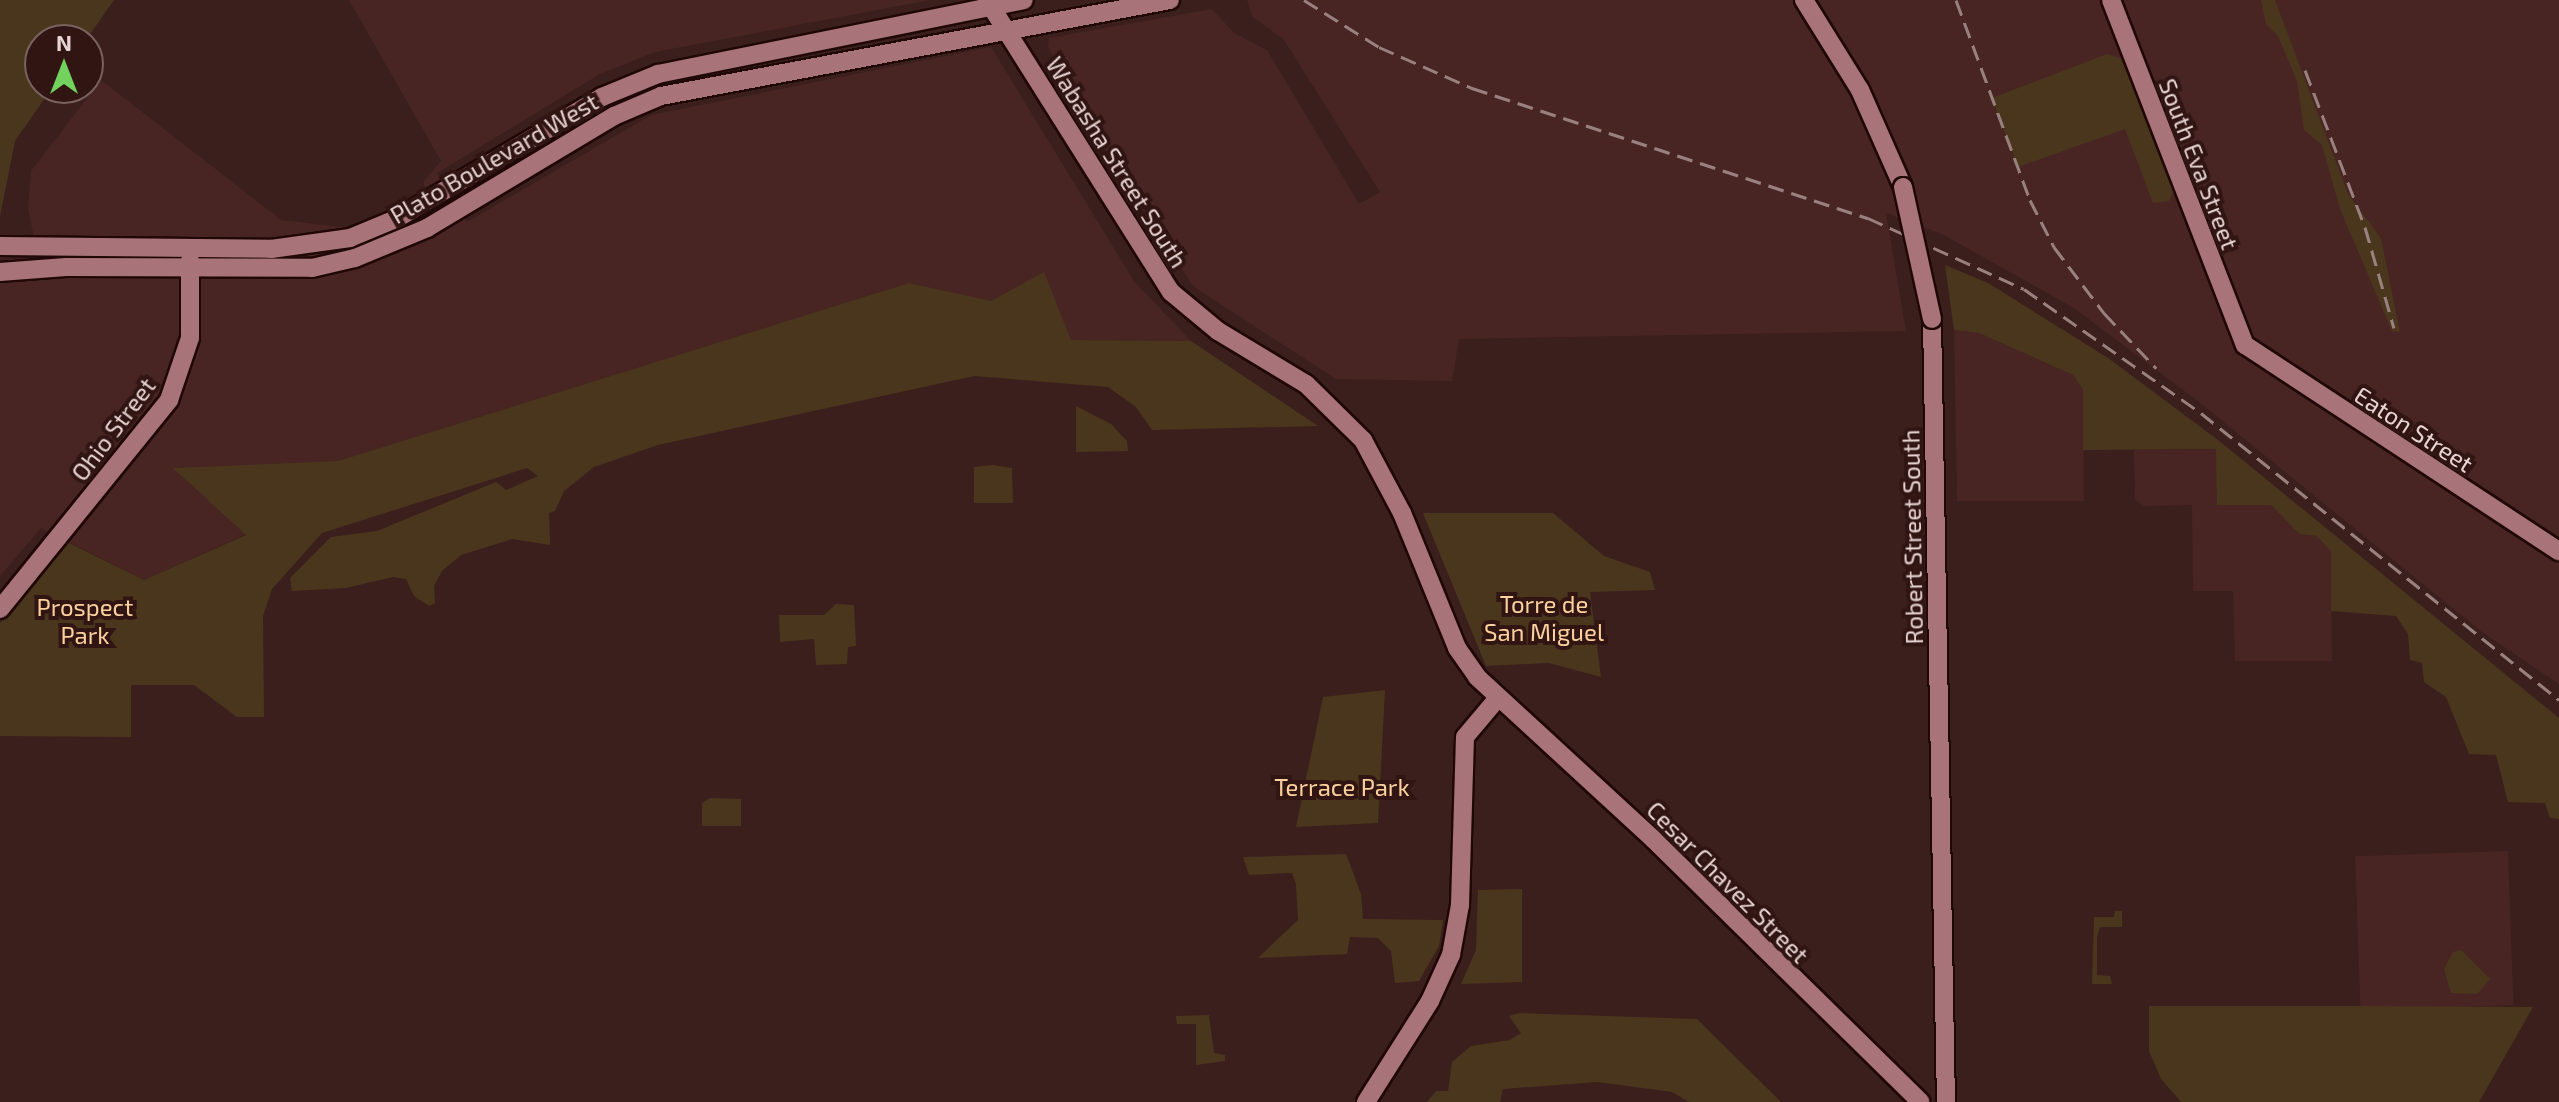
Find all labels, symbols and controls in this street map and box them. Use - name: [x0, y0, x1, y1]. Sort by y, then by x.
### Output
- north arrow: [24, 24, 104, 104]
- text: N: [56, 29, 72, 55]
- street label: Wabasha Street South: [1040, 51, 1194, 273]
- street label: South Eva Street: [2153, 75, 2245, 253]
- street label: Plato Boulevard West: [385, 87, 603, 229]
- street label: Ohio Street: [65, 372, 161, 486]
- street label: Eaton Street: [2349, 380, 2479, 478]
- street label: Robert Street South: [1896, 429, 1928, 645]
- park label: Torre de San Miguel: [1484, 590, 1604, 646]
- park label: Prospect Park: [37, 593, 133, 649]
- park label: Terrace Park: [1274, 773, 1410, 801]
- street label: Cesar Chavez Street: [1641, 795, 1815, 969]

